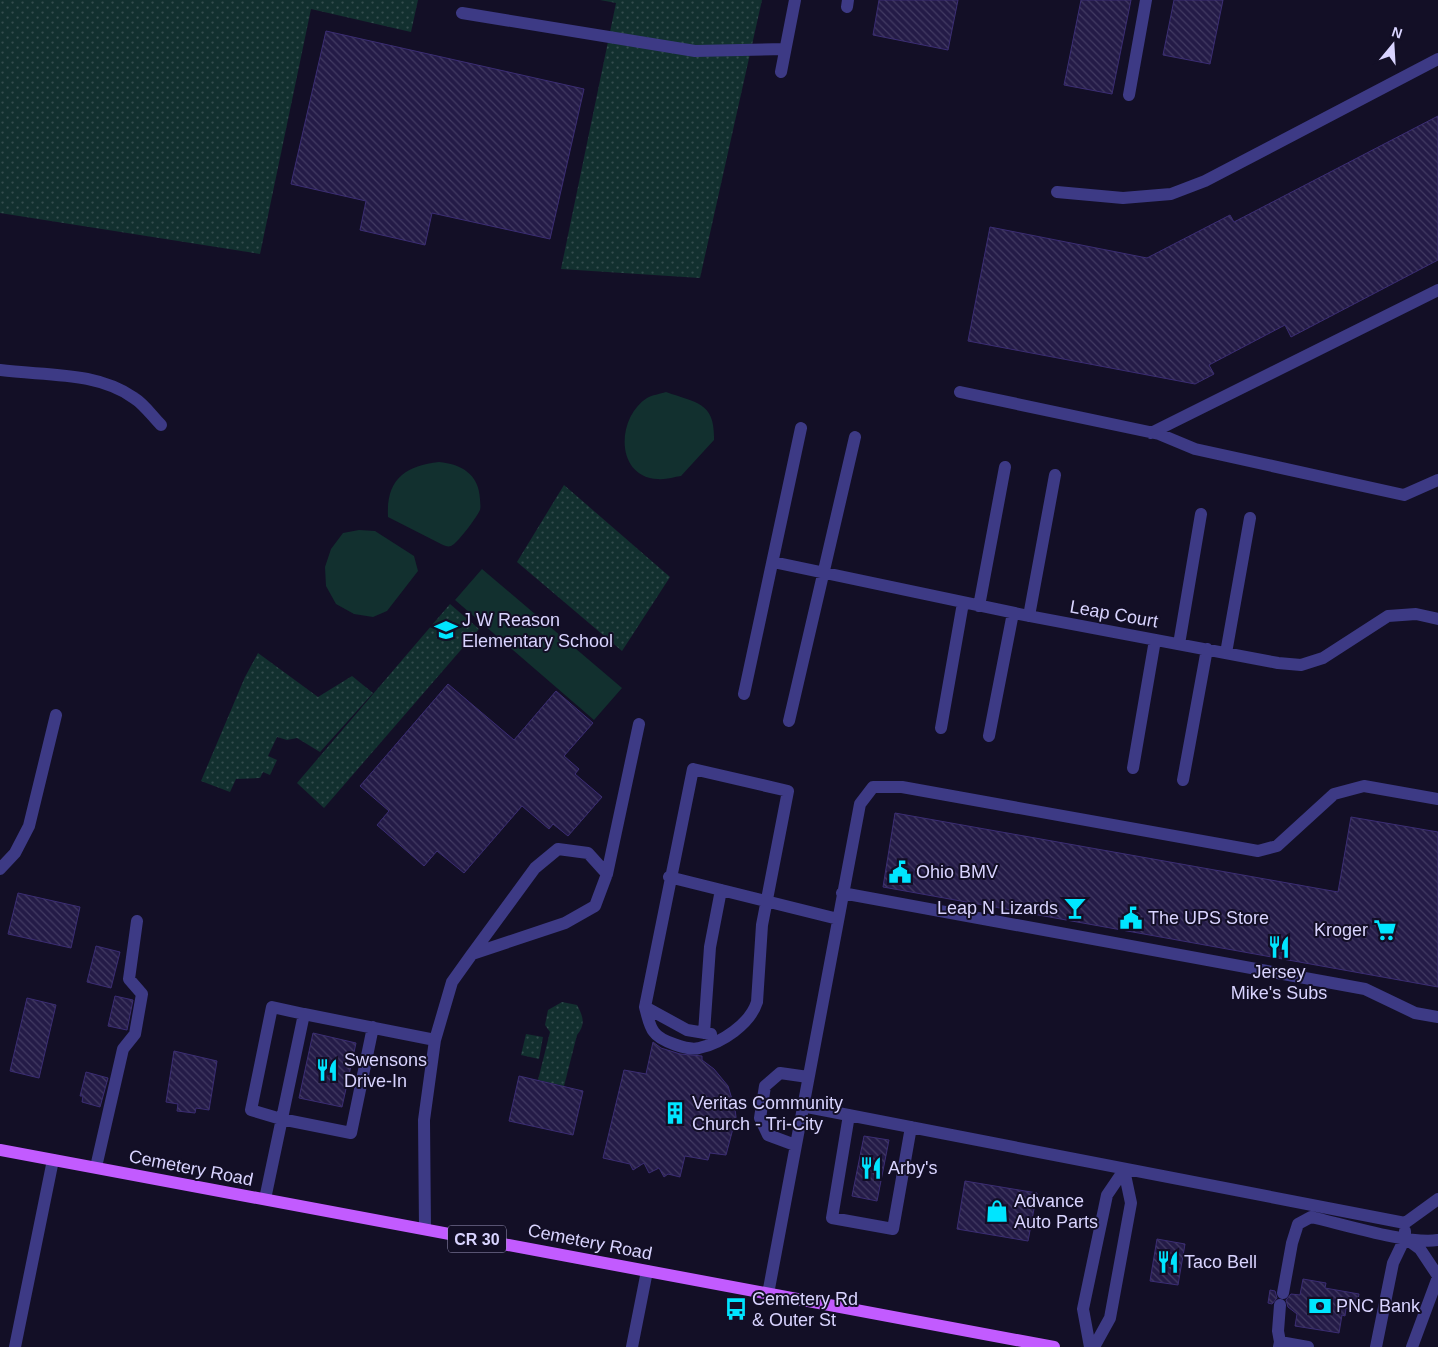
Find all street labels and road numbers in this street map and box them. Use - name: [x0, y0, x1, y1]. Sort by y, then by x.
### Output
- street label: Leap Court: [1068, 596, 1160, 632]
- street label: Cemetery Road: [127, 1146, 255, 1190]
- street label: Cemetery Road: [526, 1220, 654, 1264]
- road number: CR 30: [448, 1226, 506, 1252]

